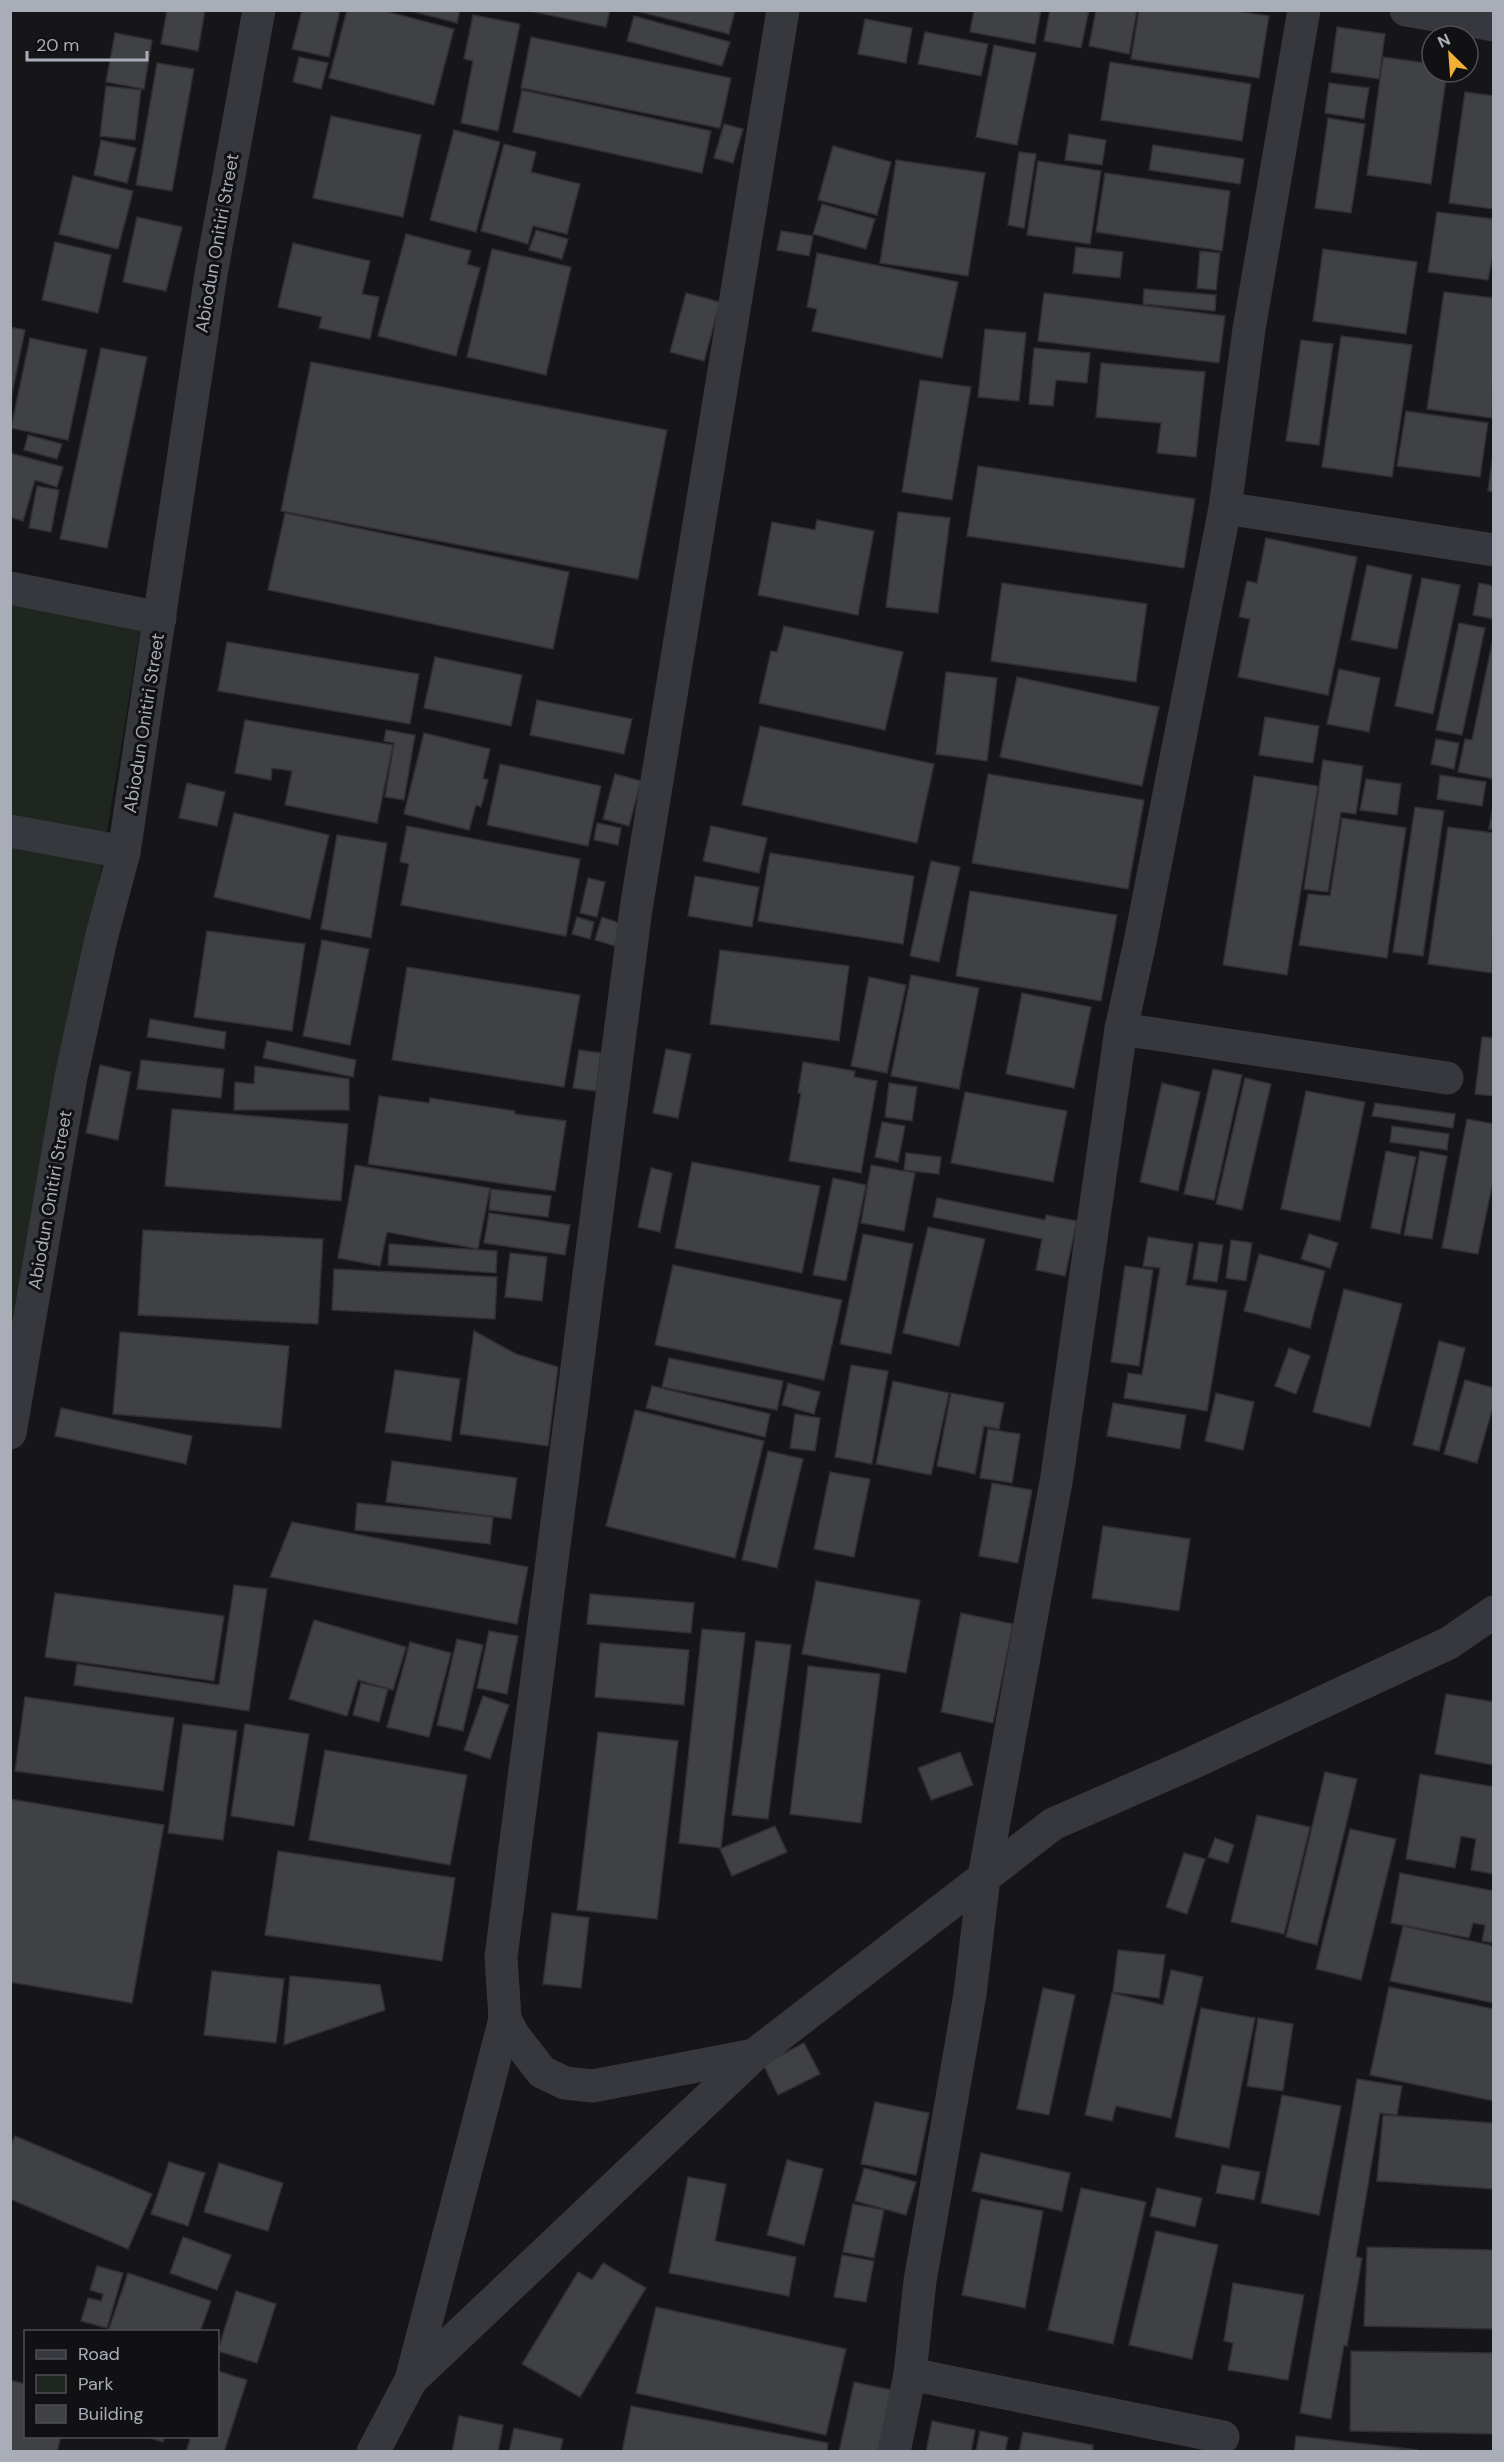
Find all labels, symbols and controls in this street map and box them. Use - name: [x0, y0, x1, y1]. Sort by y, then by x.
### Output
- scale bar: [27, 24, 147, 62]
- north arrow: [1420, 24, 1480, 84]
- text: N: [1434, 29, 1454, 53]
- text: 20 m: [36, 33, 79, 57]
- street label: Abiodun Onitiri Street: [189, 151, 245, 335]
- street label: Abiodun Onitiri Street: [118, 631, 170, 815]
- street label: Abiodun Onitiri Street: [22, 1108, 78, 1292]
- legend: [24, 2330, 219, 2438]
- text: Road: [78, 2342, 120, 2366]
- text: Park: [78, 2372, 114, 2396]
- text: Building: [78, 2402, 143, 2426]

